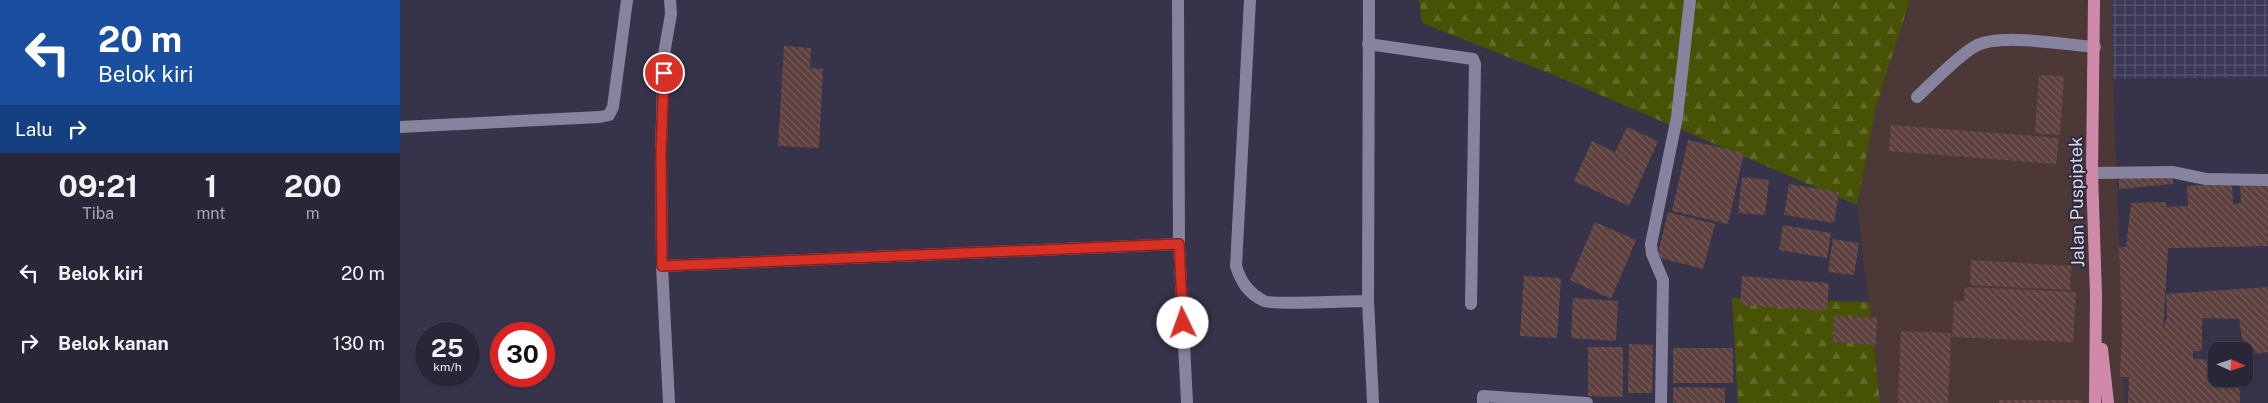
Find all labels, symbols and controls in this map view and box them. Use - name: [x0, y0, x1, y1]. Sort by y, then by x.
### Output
- text: 20 m: [98, 19, 182, 60]
- icon: left: [15, 20, 80, 85]
- pin: [643, 52, 685, 94]
- icon: arrive: [650, 59, 678, 87]
- text: Belok kiri: [98, 61, 194, 87]
- icon: right: [63, 115, 91, 143]
- text: Lalu: [15, 118, 53, 140]
- street label: Jalan Puspiptek: [2065, 137, 2088, 268]
- text: 09:21: [58, 168, 138, 204]
- text: 1: [205, 168, 217, 204]
- text: 200: [284, 168, 342, 204]
- text: Tiba: [82, 204, 114, 223]
- text: mnt: [197, 204, 225, 223]
- text: m: [306, 204, 320, 223]
- icon: left: [15, 259, 43, 287]
- text: Belok kiri: [58, 262, 143, 284]
- text: 20 m: [341, 262, 385, 284]
- position arrow: [1156, 296, 1208, 348]
- speed limit sign: 30: [490, 322, 555, 387]
- icon: right: [15, 329, 43, 357]
- text: Belok kanan: [58, 332, 169, 354]
- text: 130 m: [333, 332, 385, 354]
- text: 25: [431, 333, 464, 363]
- north arrow: [2208, 342, 2252, 388]
- map controls: [2208, 342, 2253, 387]
- text: km/h: [433, 360, 462, 374]

